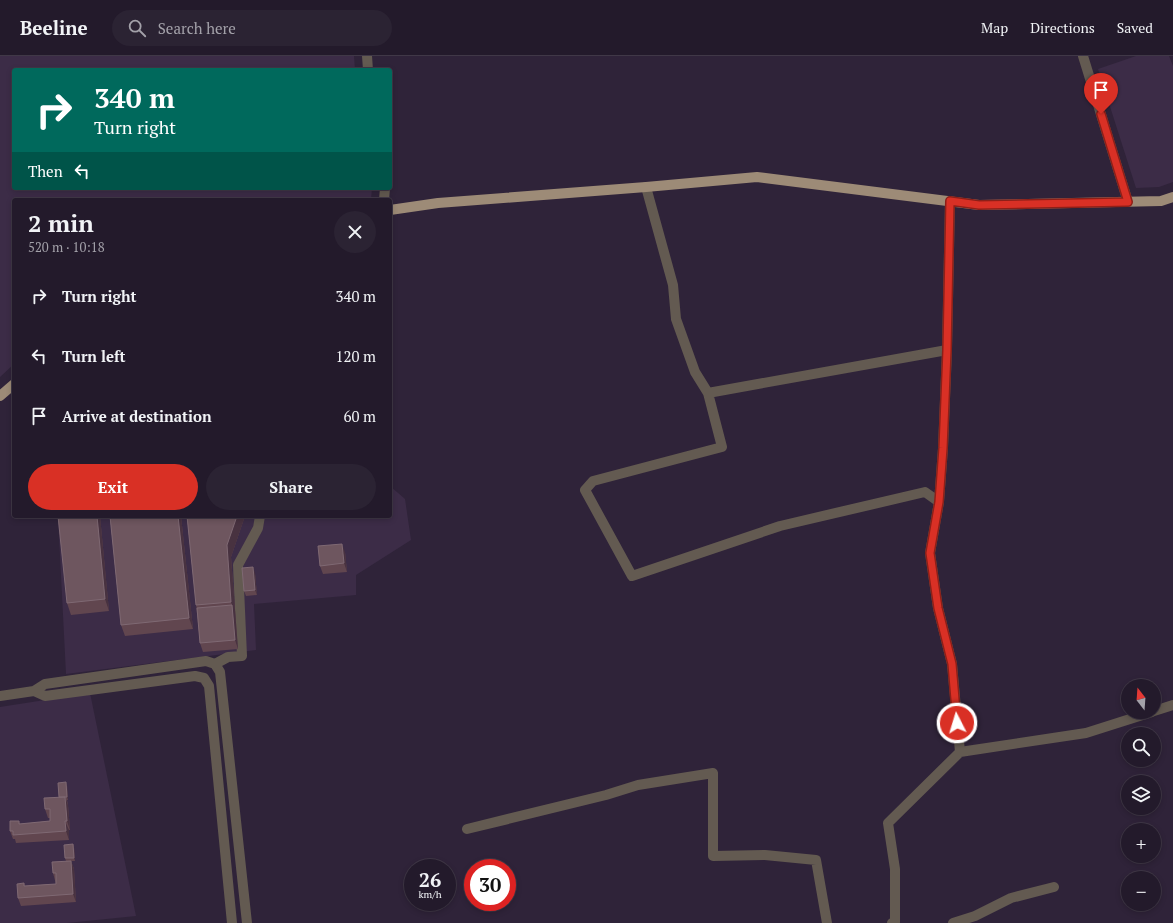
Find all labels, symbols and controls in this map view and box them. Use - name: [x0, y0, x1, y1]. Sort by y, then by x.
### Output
- search box: [112, 10, 392, 46]
- text: Beeline: [20, 15, 88, 40]
- icon: search: [126, 17, 148, 39]
- text: Search here: [158, 18, 236, 38]
- text: Map: [981, 18, 1008, 37]
- text: Directions: [1030, 18, 1095, 37]
- text: Saved: [1117, 18, 1153, 37]
- pin: [1084, 73, 1118, 114]
- text: 340 m: [94, 79, 175, 116]
- icon: arrive: [1090, 79, 1112, 101]
- icon: right: [28, 84, 80, 136]
- text: Turn right: [94, 115, 176, 139]
- icon: left: [71, 160, 93, 182]
- text: Then: [28, 161, 63, 181]
- text: 2 min: [28, 207, 94, 239]
- button: close: [334, 211, 376, 253]
- text: 520 m · 10:18: [28, 238, 105, 256]
- icon: right: [28, 285, 50, 307]
- text: Turn right: [62, 286, 137, 306]
- text: 340 m: [335, 286, 376, 306]
- icon: left: [28, 345, 50, 367]
- text: Turn left: [62, 346, 126, 366]
- text: 120 m: [335, 346, 376, 366]
- icon: arrive: [28, 405, 50, 427]
- text: Arrive at destination: [62, 406, 212, 426]
- text: 60 m: [343, 406, 376, 426]
- button: Exit: [28, 464, 198, 510]
- button: Share: [206, 464, 376, 510]
- north arrow: [1121, 679, 1161, 719]
- map controls: [1121, 679, 1161, 911]
- position arrow: [936, 702, 978, 744]
- button: search: [1121, 727, 1161, 767]
- button: layers: [1121, 775, 1161, 815]
- button: +: [1121, 823, 1161, 863]
- speed limit sign: 30: [464, 859, 516, 911]
- text: 26: [419, 866, 441, 893]
- button: −: [1121, 871, 1161, 911]
- text: km/h: [418, 888, 442, 901]

